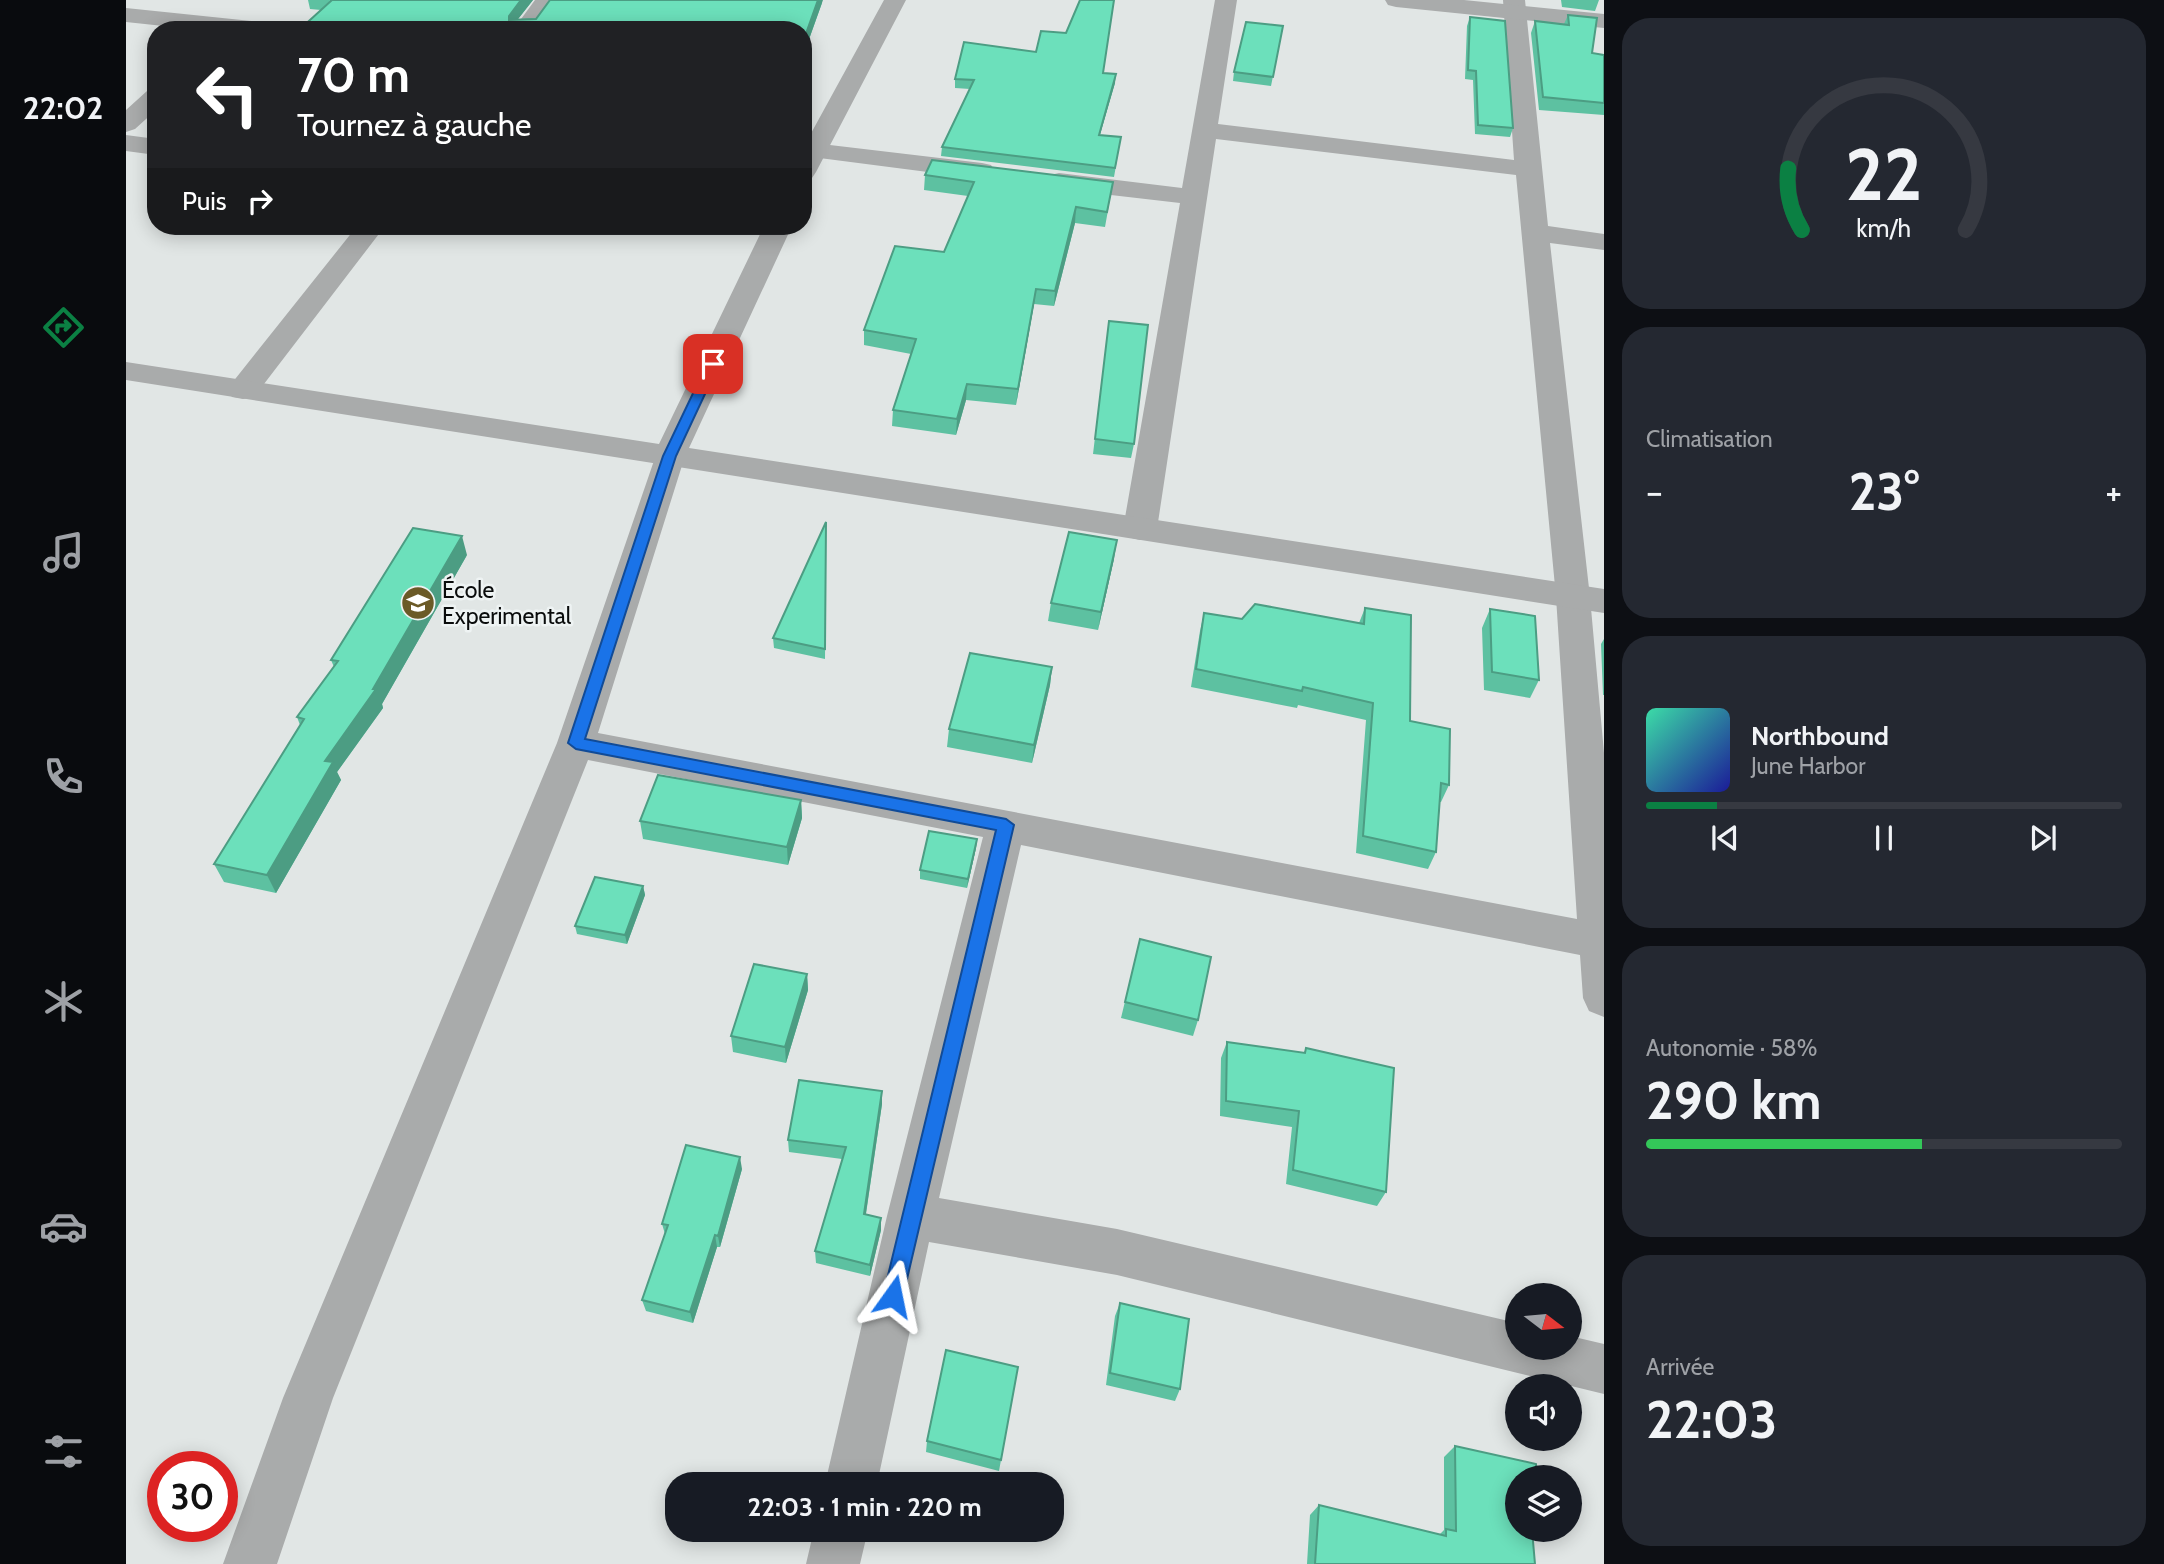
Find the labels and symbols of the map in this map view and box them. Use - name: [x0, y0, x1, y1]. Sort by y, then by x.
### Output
- pin: [683, 334, 743, 394]
- place label: École Experimental: [442, 575, 572, 630]
- school or university icon: École Experimental: [399, 584, 437, 622]
- position arrow: [856, 1259, 930, 1333]
- north arrow: [1505, 1283, 1582, 1360]
- speed limit sign: 30: [147, 1451, 238, 1542]

